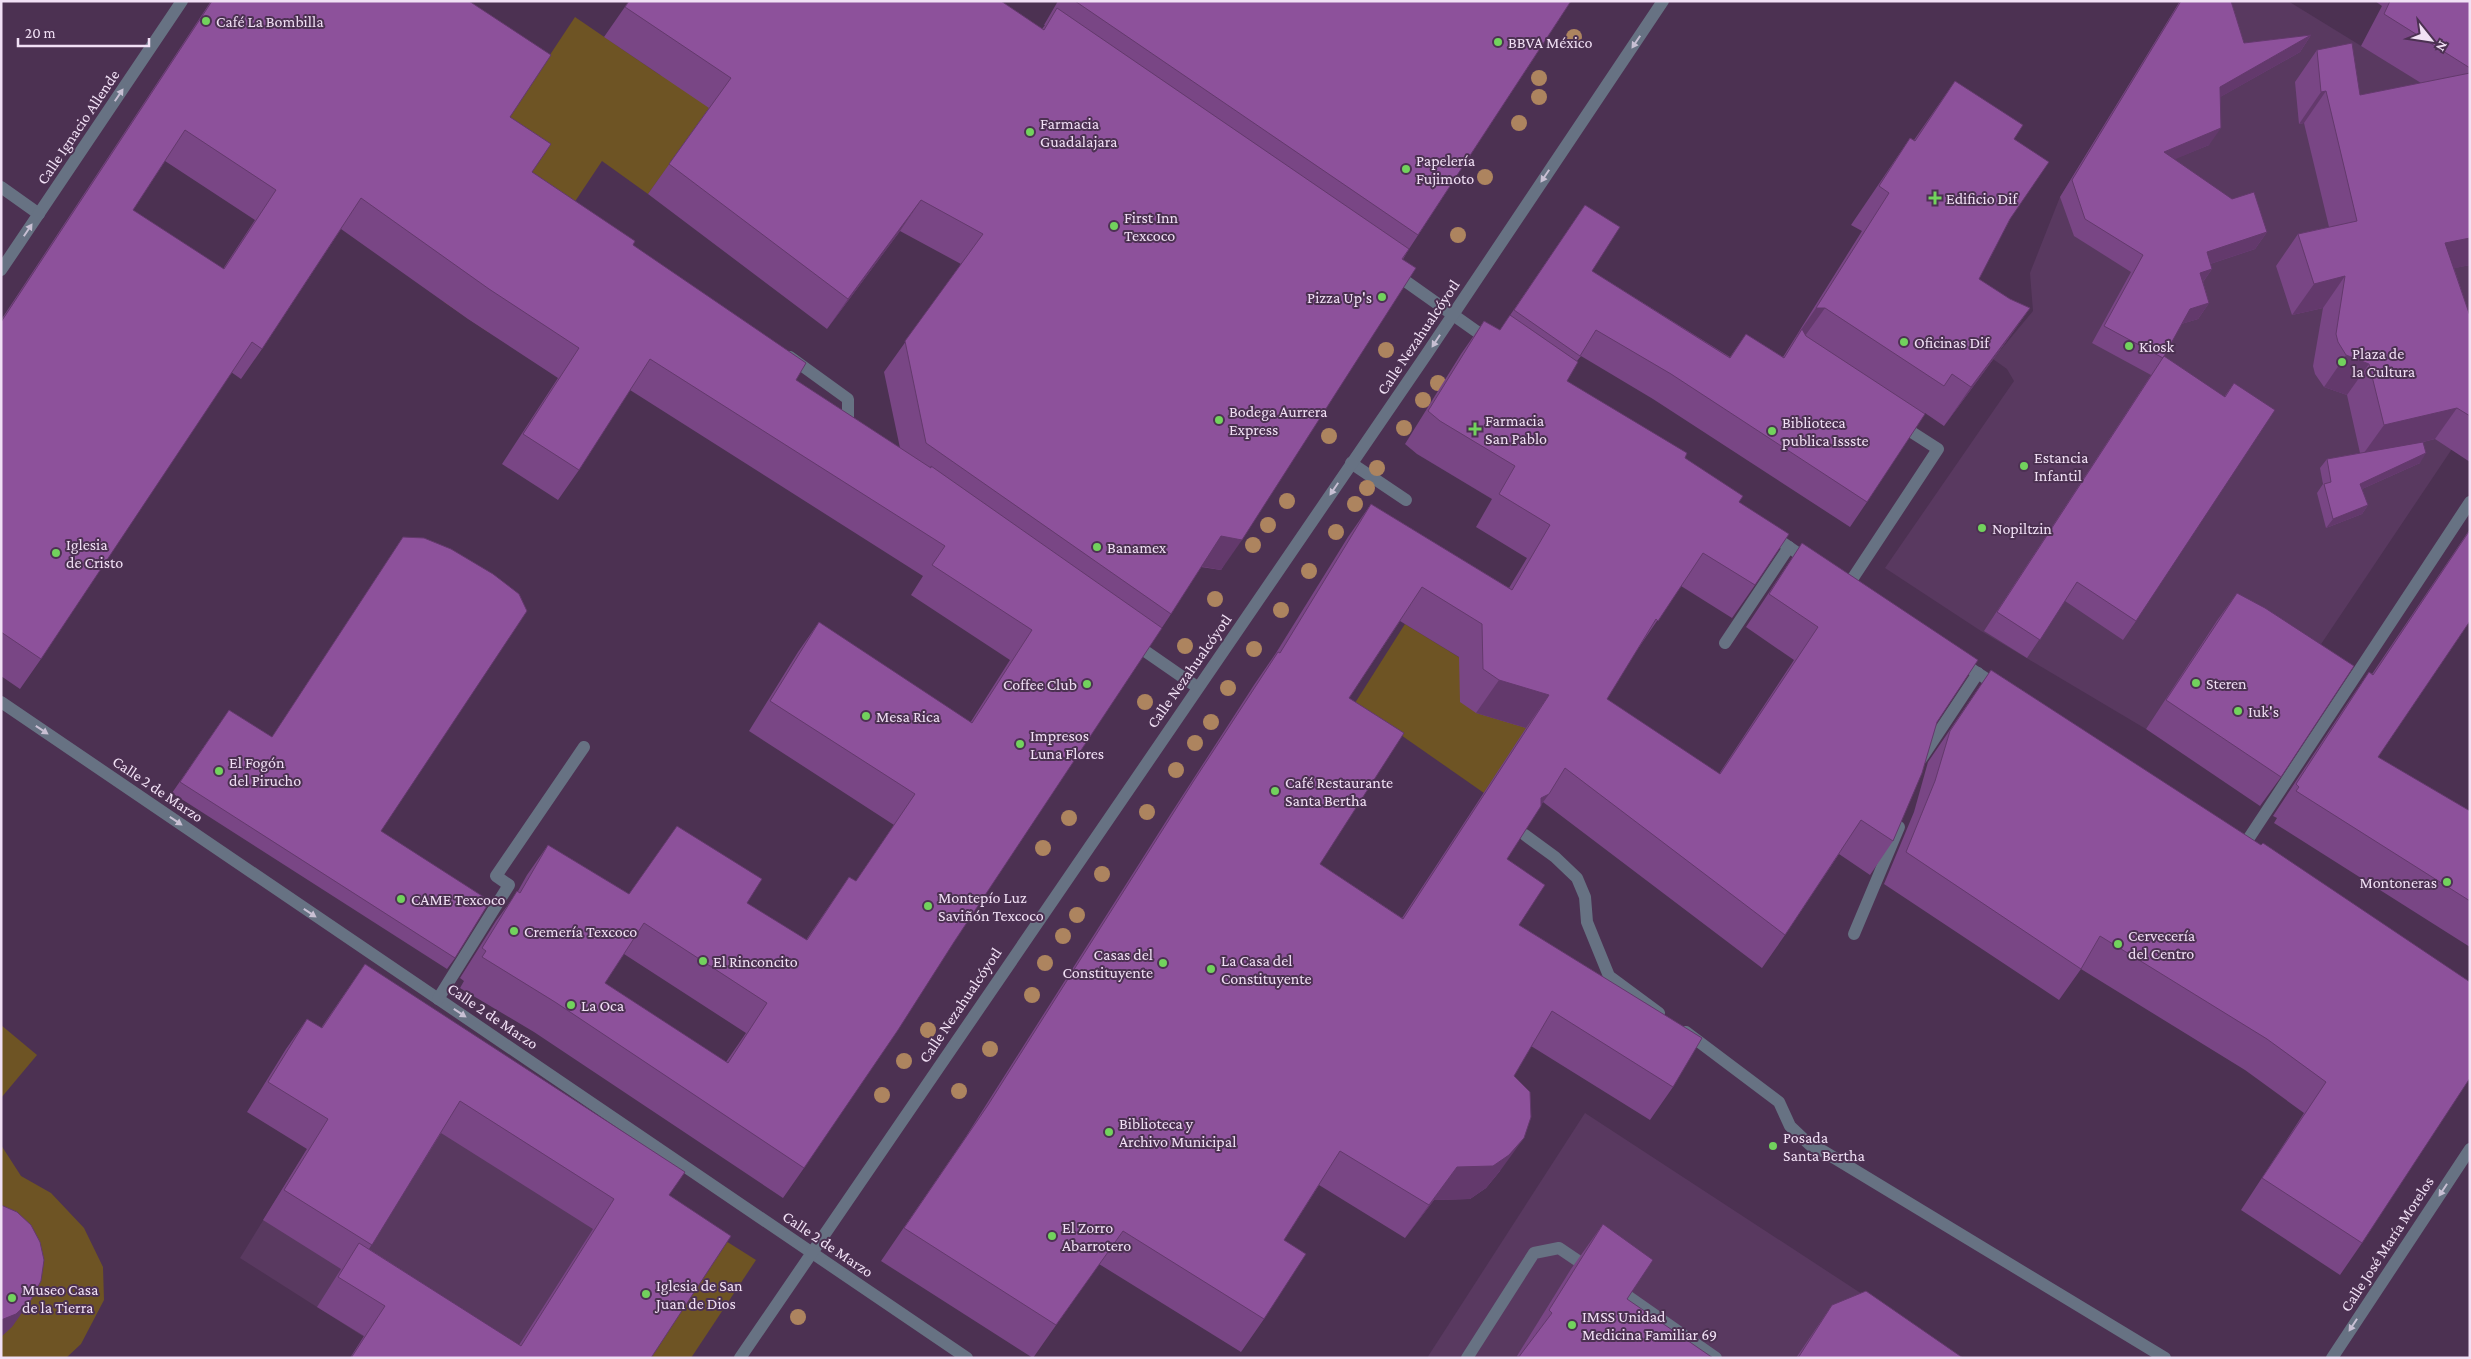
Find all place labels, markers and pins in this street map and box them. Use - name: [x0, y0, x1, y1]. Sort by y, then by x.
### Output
- place label: Café La Bombilla: [216, 13, 324, 30]
- marker: Café La Bombilla: [200, 15, 212, 27]
- place label: BBVA México: [1508, 34, 1592, 51]
- marker: BBVA México: [1492, 36, 1504, 48]
- place label: Farmacia Guadalajara: [1040, 115, 1118, 151]
- marker: Farmacia Guadalajara: [1024, 126, 1036, 138]
- place label: Papelería Fujimoto: [1416, 152, 1476, 188]
- marker: Papelería Fujimoto: [1400, 163, 1412, 175]
- place label: Edificio Dif: [1946, 190, 2018, 207]
- marker: Edificio Dif: [1928, 191, 1942, 205]
- place label: First Inn Texcoco: [1124, 209, 1179, 244]
- marker: First Inn Texcoco: [1108, 220, 1120, 232]
- place label: Pizza Up's: [1307, 289, 1372, 307]
- marker: Pizza Up's: [1376, 291, 1388, 303]
- place label: Oficinas Dif: [1914, 334, 1990, 351]
- marker: Oficinas Dif: [1898, 336, 1910, 348]
- place label: Kiosk: [2139, 338, 2175, 355]
- marker: Kiosk: [2123, 340, 2135, 352]
- place label: Plaza de la Cultura: [2352, 345, 2416, 380]
- marker: Plaza de la Cultura: [2336, 356, 2348, 368]
- place label: Bodega Aurrera Express: [1229, 403, 1328, 439]
- place label: Farmacia San Pablo: [1485, 412, 1547, 447]
- marker: Bodega Aurrera Express: [1213, 414, 1225, 426]
- place label: Biblioteca publica Issste: [1782, 414, 1868, 450]
- marker: Farmacia San Pablo: [1469, 423, 1481, 435]
- marker: Biblioteca publica Issste: [1766, 425, 1778, 437]
- place label: Estancia Infantil: [2034, 449, 2089, 484]
- marker: Estancia Infantil: [2018, 460, 2030, 472]
- place label: Nopiltzin: [1992, 520, 2052, 538]
- marker: Nopiltzin: [1976, 522, 1988, 534]
- place label: Iglesia de Cristo: [66, 536, 123, 571]
- place label: Banamex: [1107, 539, 1167, 556]
- marker: Banamex: [1091, 541, 1103, 553]
- marker: Iglesia de Cristo: [50, 547, 62, 559]
- place label: Steren: [2206, 675, 2247, 692]
- place label: Coffee Club: [1003, 676, 1077, 693]
- marker: Steren: [2190, 677, 2202, 689]
- marker: Coffee Club: [1081, 678, 1093, 690]
- place label: Iuk's: [2248, 703, 2279, 720]
- marker: Iuk's: [2232, 705, 2244, 717]
- place label: Mesa Rica: [876, 708, 941, 725]
- marker: Mesa Rica: [860, 710, 872, 722]
- place label: Impresos Luna Flores: [1030, 727, 1104, 762]
- marker: Impresos Luna Flores: [1014, 738, 1026, 750]
- place label: El Fogón del Pirucho: [229, 754, 301, 789]
- marker: El Fogón del Pirucho: [213, 765, 225, 777]
- place label: Café Restaurante Santa Bertha: [1285, 774, 1393, 809]
- marker: Café Restaurante Santa Bertha: [1269, 785, 1281, 797]
- place label: Montoneras: [2359, 874, 2437, 891]
- marker: Montoneras: [2441, 876, 2453, 888]
- place label: Montepío Luz Saviñón Texcoco: [938, 889, 1044, 924]
- place label: CAME Texcoco: [411, 891, 506, 908]
- marker: CAME Texcoco: [395, 893, 407, 905]
- marker: Montepío Luz Saviñón Texcoco: [922, 900, 934, 912]
- place label: Cremería Texcoco: [524, 923, 637, 940]
- marker: Cremería Texcoco: [508, 925, 520, 937]
- place label: Cervecería del Centro: [2128, 927, 2196, 962]
- marker: Cervecería del Centro: [2112, 938, 2124, 950]
- place label: Casas del Constituyente: [1062, 946, 1153, 982]
- place label: La Casa del Constituyente: [1221, 952, 1312, 988]
- place label: El Rinconcito: [713, 953, 798, 970]
- marker: El Rinconcito: [697, 955, 709, 967]
- marker: Casas del Constituyente: [1157, 957, 1169, 969]
- marker: La Casa del Constituyente: [1205, 963, 1217, 975]
- place label: La Oca: [581, 997, 625, 1014]
- marker: La Oca: [565, 999, 577, 1011]
- place label: Biblioteca y Archivo Municipal: [1119, 1115, 1236, 1151]
- marker: Biblioteca y Archivo Municipal: [1103, 1126, 1115, 1138]
- place label: Posada Santa Bertha: [1783, 1129, 1865, 1164]
- marker: Posada Santa Bertha: [1767, 1140, 1779, 1152]
- place label: El Zorro Abarrotero: [1062, 1219, 1131, 1254]
- marker: El Zorro Abarrotero: [1046, 1230, 1058, 1242]
- place label: Iglesia de San Juan de Dios: [654, 1277, 743, 1313]
- place label: Museo Casa de la Tierra: [22, 1281, 99, 1316]
- marker: Iglesia de San Juan de Dios: [640, 1288, 652, 1300]
- marker: Museo Casa de la Tierra: [6, 1292, 18, 1304]
- place label: IMSS Unidad Medicina Familiar 69: [1582, 1308, 1717, 1343]
- marker: IMSS Unidad Medicina Familiar 69: [1566, 1319, 1578, 1331]

